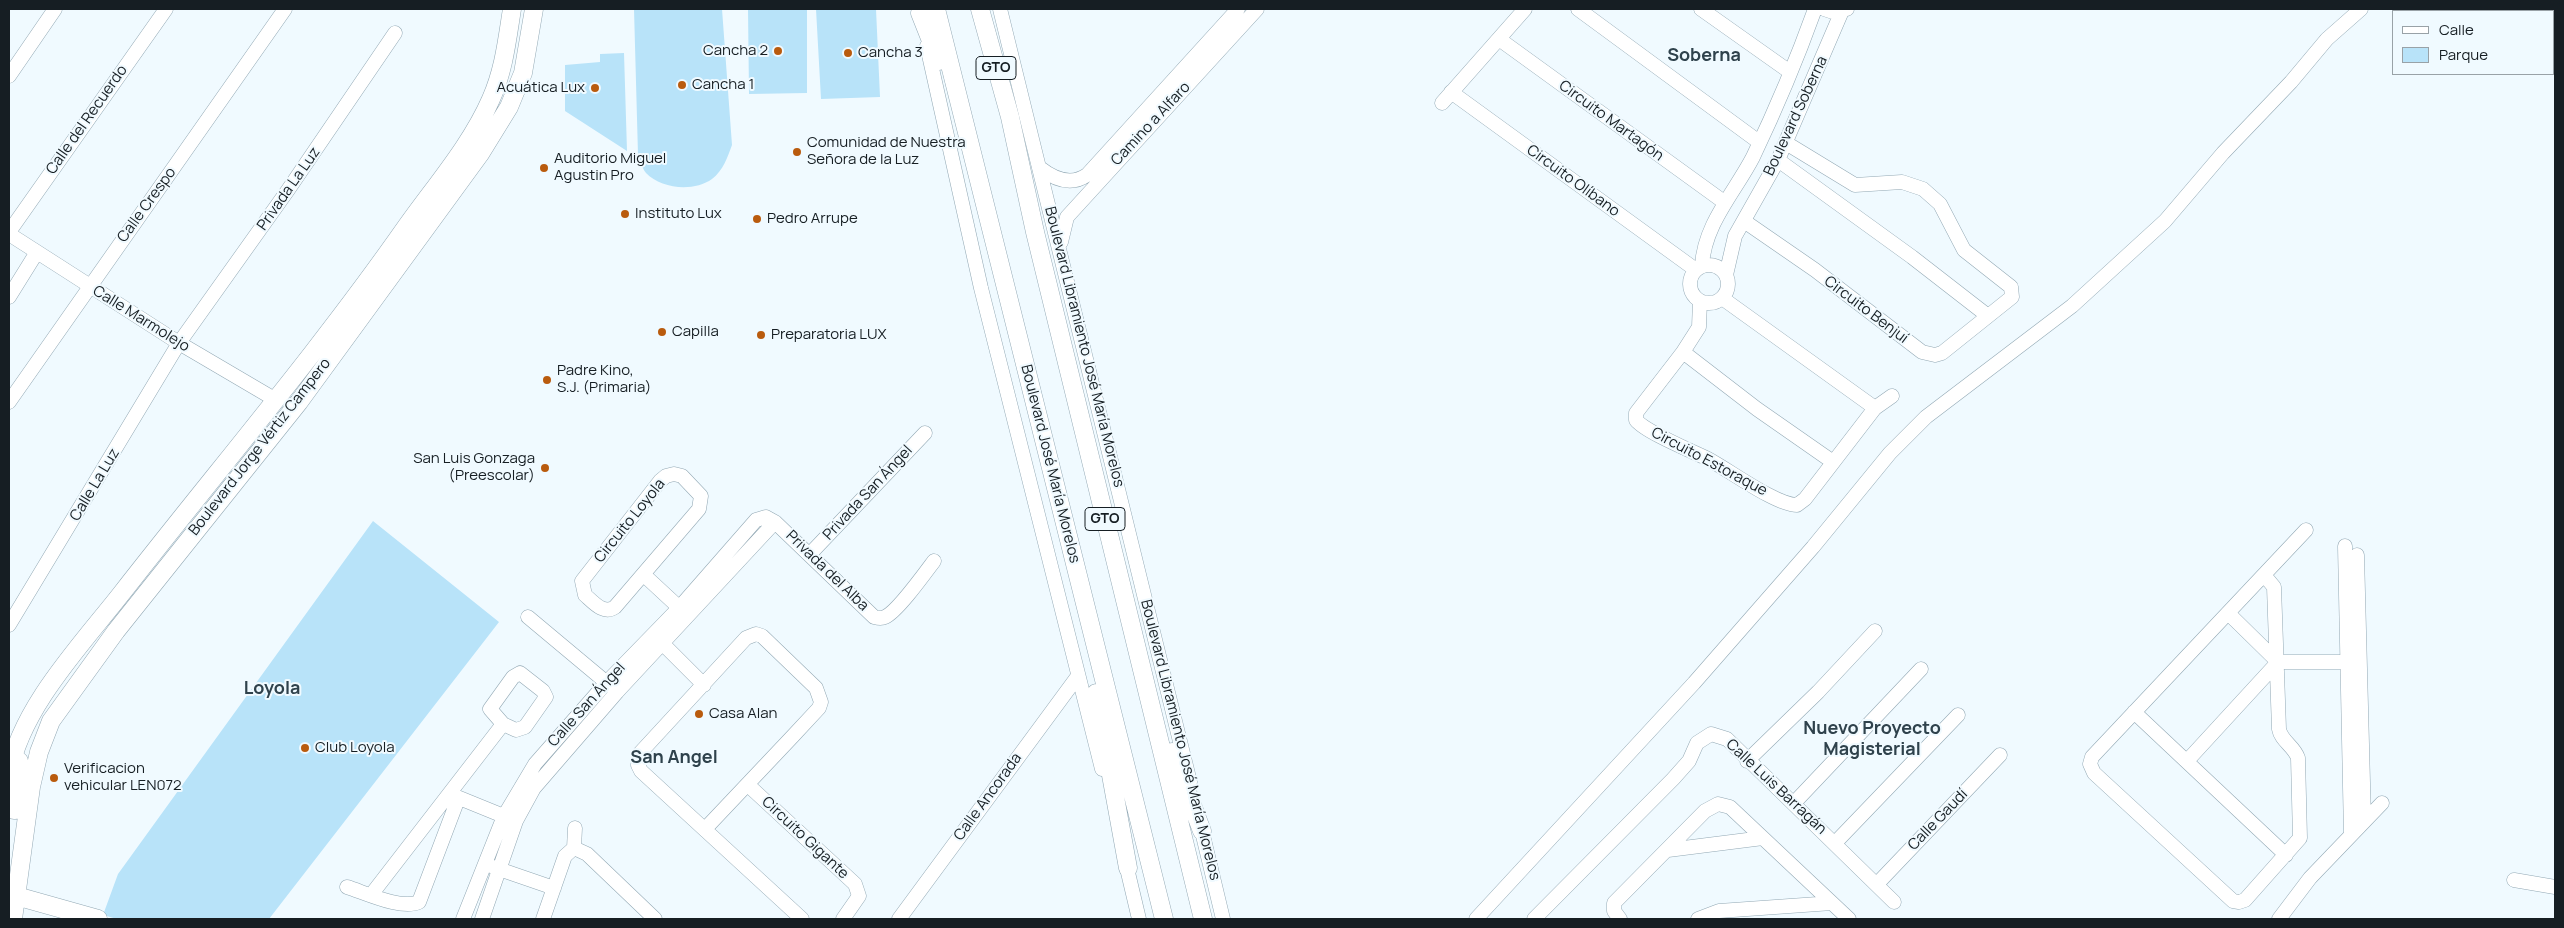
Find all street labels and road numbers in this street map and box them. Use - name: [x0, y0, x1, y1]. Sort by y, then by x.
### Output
- street label: Boulevard Soberna: [1760, 53, 1832, 179]
- road number: GTO: [976, 56, 1016, 80]
- street label: Calle del Recuerdo: [43, 62, 131, 178]
- street label: Circuito Martagón: [1555, 77, 1667, 165]
- street label: Camino a Alfaro: [1108, 78, 1194, 170]
- street label: Circuito Olíbano: [1523, 141, 1623, 221]
- street label: Privada La Luz: [254, 144, 324, 234]
- street label: Calle Crespo: [114, 164, 180, 246]
- street label: Boulevard Libramiento José María Morelos: [1040, 205, 1128, 489]
- street label: Circuito Benjuí: [1820, 273, 1912, 347]
- street label: Calle Marmolejo: [89, 282, 193, 356]
- street label: Boulevard Jorge Vértiz Campero: [185, 355, 335, 539]
- street label: Boulevard José María Morelos: [1017, 363, 1083, 565]
- street label: Circuito Estoraque: [1648, 424, 1770, 500]
- street label: Privada San Ángel: [820, 442, 916, 544]
- street label: Calle La Luz: [66, 446, 124, 524]
- street label: Circuito Loyola: [591, 476, 669, 566]
- road number: GTO: [1085, 508, 1125, 530]
- street label: Privada del Alba: [782, 527, 872, 615]
- street label: Boulevard Libramiento José María Morelos: [1136, 598, 1224, 882]
- street label: Calle San Ángel: [545, 659, 629, 751]
- street label: Calle Luis Barragán: [1722, 736, 1830, 838]
- street label: Calle Ancorada: [950, 750, 1026, 844]
- street label: Calle Gaudí: [1904, 786, 1972, 854]
- street label: Circuito Gigante: [758, 793, 852, 883]

